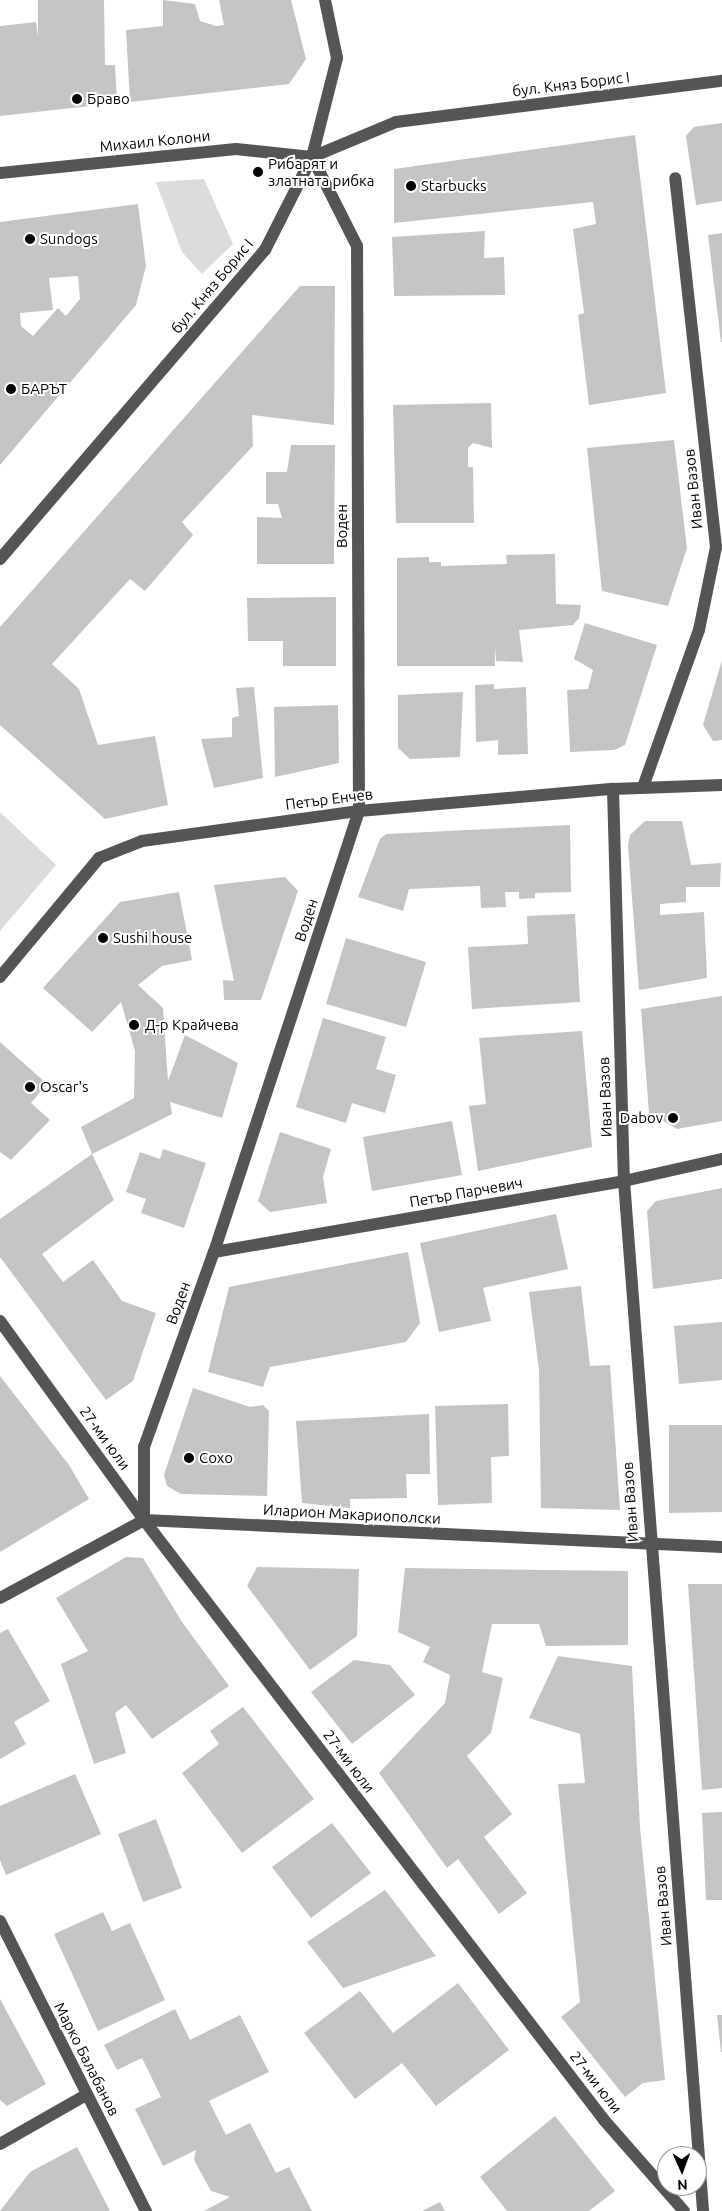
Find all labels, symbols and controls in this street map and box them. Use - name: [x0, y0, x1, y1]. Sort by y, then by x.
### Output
- street label: бул. Княз Борис I: [511, 68, 631, 100]
- place label: Браво: [87, 90, 130, 108]
- marker: Браво: [71, 93, 83, 105]
- street label: Михаил Колони: [99, 126, 211, 156]
- place label: Рибарят и златната рибка: [268, 154, 374, 189]
- marker: Рибарят и златната рибка: [252, 166, 264, 178]
- place label: Starbucks: [421, 177, 487, 195]
- marker: Starbucks: [405, 180, 417, 192]
- place label: Sundogs: [40, 230, 98, 248]
- marker: Sundogs: [24, 233, 36, 245]
- street label: бул. Княз Борис I: [167, 235, 257, 337]
- place label: БАРЪТ: [21, 380, 67, 398]
- marker: БАРЪТ: [5, 383, 17, 395]
- street label: Иван Вазов: [680, 448, 706, 530]
- street label: Воден: [333, 504, 351, 548]
- street label: Петър Енчев: [284, 785, 374, 813]
- street label: Воден: [291, 896, 321, 944]
- place label: Sushi house: [113, 929, 192, 947]
- marker: Sushi house: [97, 932, 109, 944]
- place label: Д-р Крайчева: [145, 1016, 239, 1034]
- marker: Д-р Крайчева: [127, 1018, 141, 1032]
- street label: Иван Вазов: [595, 1057, 615, 1137]
- place label: Oscar's: [40, 1078, 89, 1096]
- marker: Oscar's: [24, 1081, 36, 1093]
- place label: Dabov: [620, 1109, 663, 1127]
- marker: Dabov: [667, 1112, 679, 1124]
- street label: Петър Парчевич: [408, 1173, 524, 1211]
- street label: Воден: [162, 1279, 194, 1327]
- street label: 27-ми юли: [76, 1403, 134, 1473]
- place label: Сохо: [199, 1449, 233, 1467]
- marker: Сохо: [183, 1452, 195, 1464]
- street label: Иван Вазов: [618, 1461, 642, 1543]
- street label: Иларион Макариополски: [263, 1500, 441, 1528]
- street label: 27-ми юли: [320, 1726, 378, 1796]
- street label: Иван Вазов: [651, 1865, 675, 1947]
- street label: Марко Балабанов: [51, 1999, 123, 2119]
- street label: 27-ми юли: [566, 2047, 626, 2117]
- north arrow: [657, 2146, 707, 2196]
- text: N: [677, 2177, 688, 2193]

